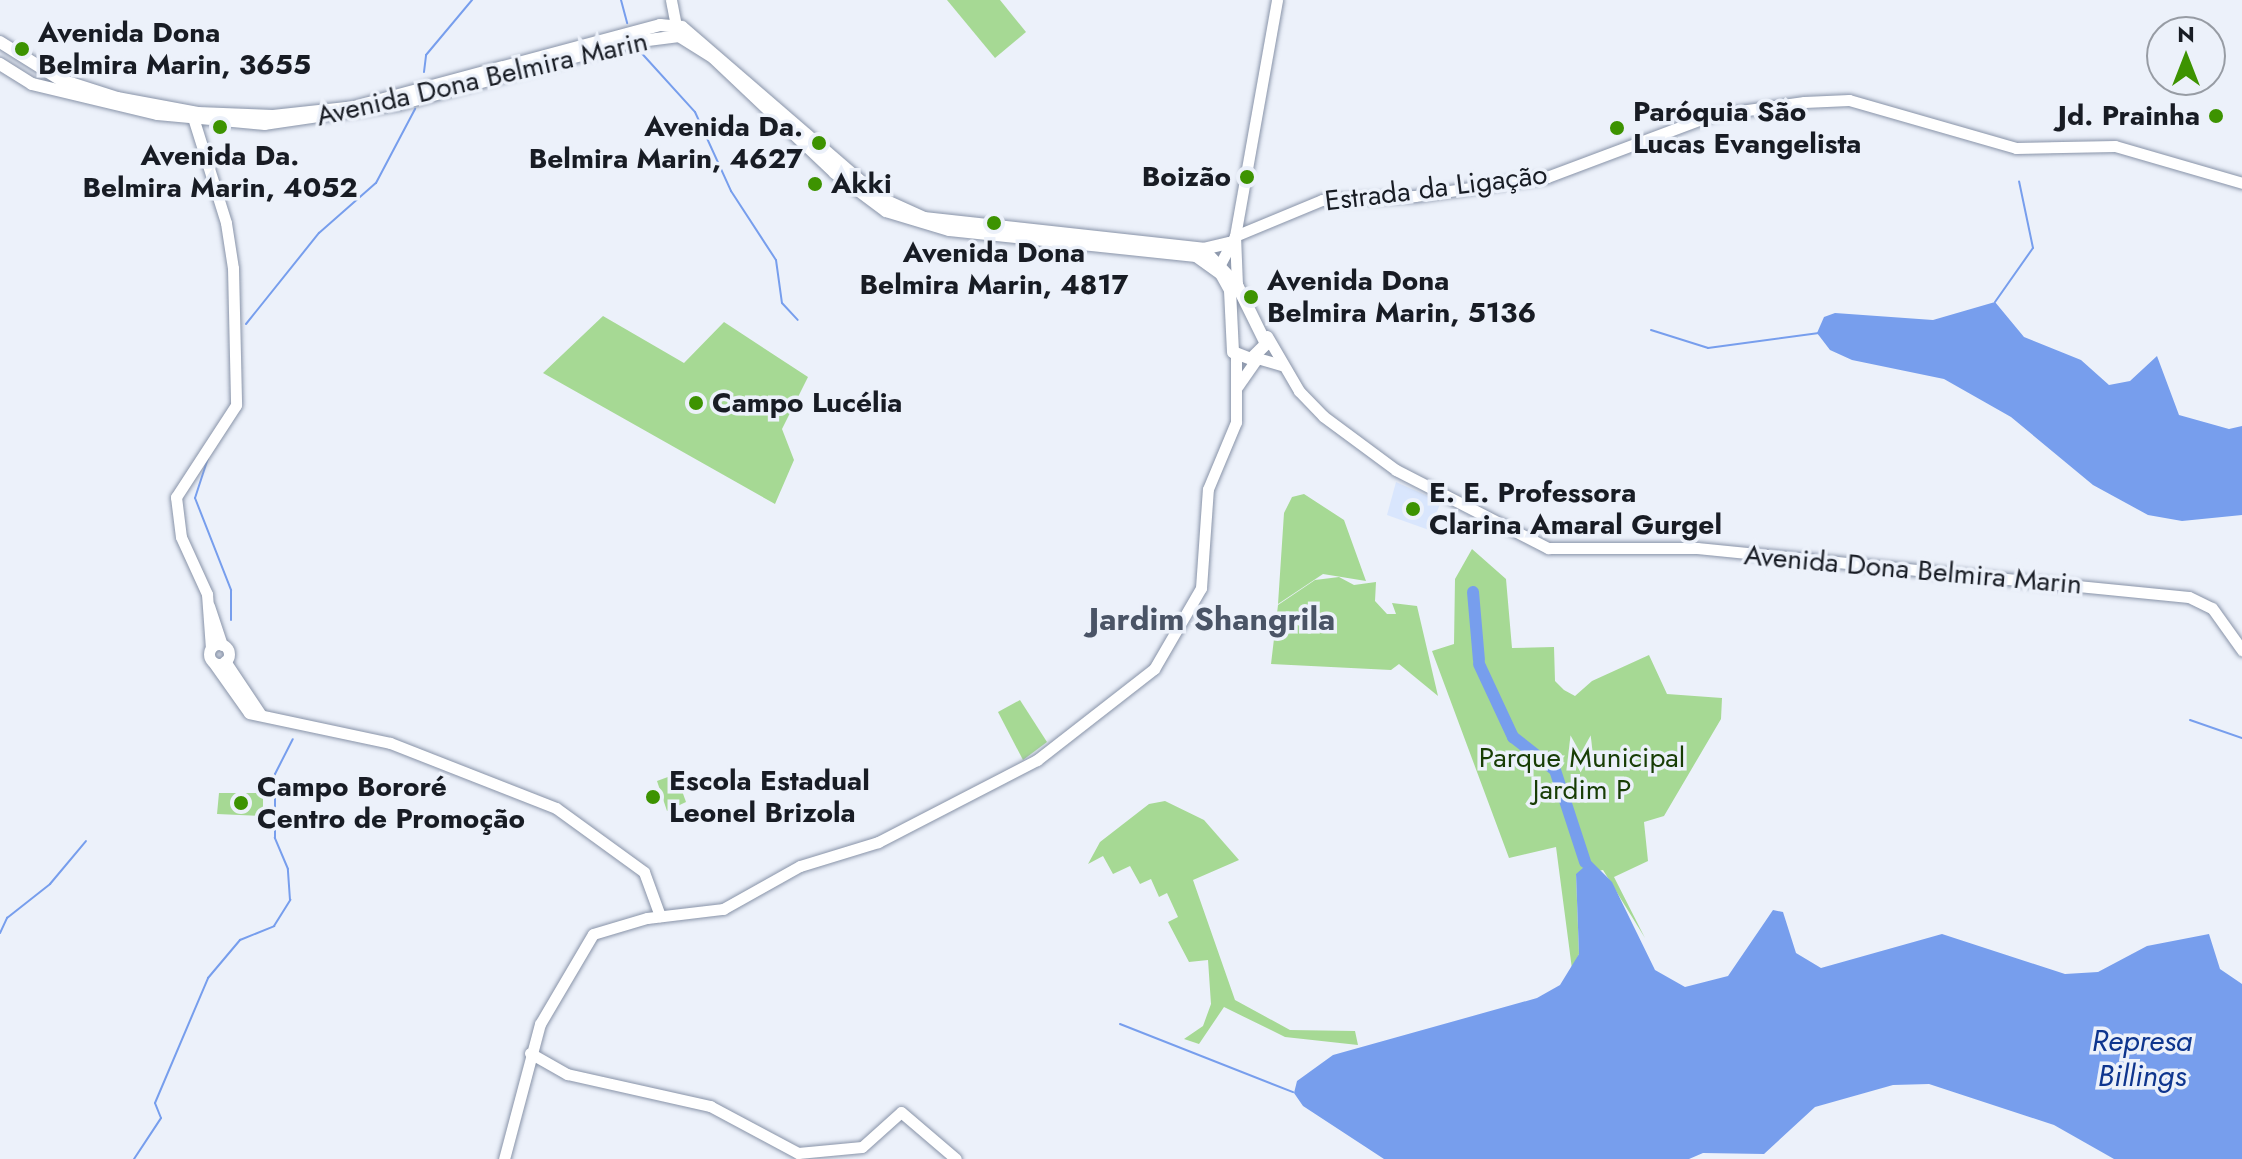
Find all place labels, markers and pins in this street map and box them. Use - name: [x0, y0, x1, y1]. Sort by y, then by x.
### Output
- place label: Avenida Dona Belmira Marin, 3655: [38, 16, 311, 82]
- marker: Avenida Dona Belmira Marin, 3655: [13, 40, 31, 58]
- place label: Paróquia São Lucas Evangelista: [1633, 95, 1861, 161]
- place label: Jd. Prainha: [2058, 99, 2200, 133]
- marker: Jd. Prainha: [2207, 107, 2225, 125]
- place label: Avenida Da. Belmira Marin, 4627: [529, 110, 803, 176]
- marker: Avenida Da. Belmira Marin, 4052: [211, 118, 229, 136]
- marker: Paróquia São Lucas Evangelista: [1608, 119, 1626, 137]
- marker: Avenida Da. Belmira Marin, 4627: [810, 134, 828, 152]
- place label: Avenida Da. Belmira Marin, 4052: [82, 139, 358, 205]
- place label: Boizão: [1142, 160, 1231, 194]
- place label: Akki: [831, 167, 892, 201]
- marker: Boizão: [1238, 168, 1256, 186]
- marker: Akki: [806, 175, 824, 193]
- marker: Avenida Dona Belmira Marin, 4817: [985, 214, 1003, 232]
- place label: Avenida Dona Belmira Marin, 4817: [860, 236, 1128, 302]
- place label: Avenida Dona Belmira Marin, 5136: [1267, 264, 1536, 330]
- marker: Avenida Dona Belmira Marin, 5136: [1242, 288, 1260, 306]
- place label: Campo Lucélia: [712, 386, 902, 420]
- marker: Campo Lucélia: [687, 394, 705, 412]
- place label: E. E. Professora Clarina Amaral Gurgel: [1429, 476, 1722, 542]
- marker: E. E. Professora Clarina Amaral Gurgel: [1404, 500, 1422, 518]
- place label: Escola Estadual Leonel Brizola: [669, 764, 870, 830]
- place label: Campo Bororé Centro de Promoção: [257, 770, 525, 836]
- marker: Escola Estadual Leonel Brizola: [644, 788, 662, 806]
- marker: Campo Bororé Centro de Promoção: [232, 794, 250, 812]

